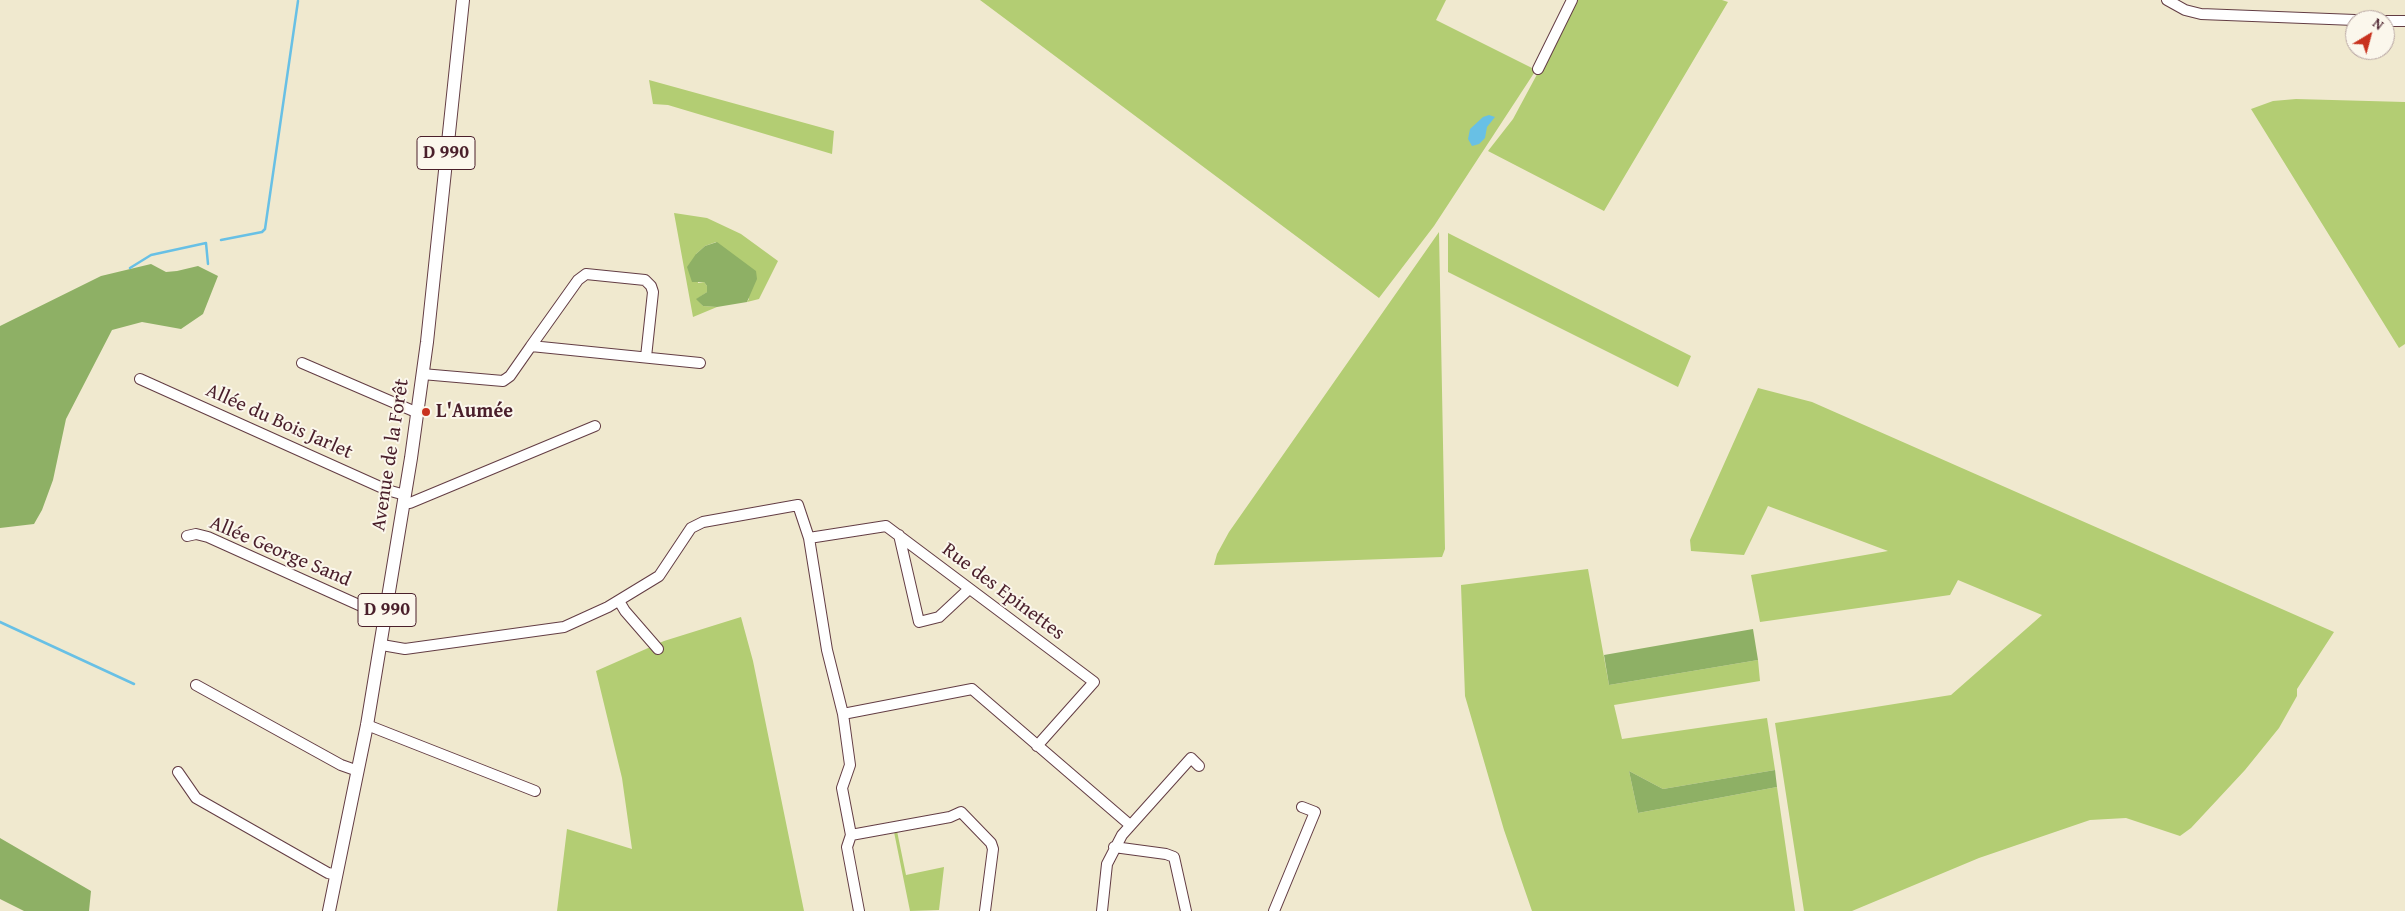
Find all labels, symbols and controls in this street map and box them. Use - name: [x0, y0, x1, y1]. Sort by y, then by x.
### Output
- north arrow: [2345, 10, 2395, 60]
- text: N: [2369, 13, 2388, 35]
- road number: D 990: [417, 136, 475, 170]
- street label: Avenue de la Forêt: [367, 377, 415, 533]
- street label: Allée du Bois Jarlet: [202, 379, 356, 465]
- place label: L'Aumée: [436, 400, 513, 424]
- marker: L'Aumée: [420, 406, 432, 418]
- street label: Allée George Sand: [206, 511, 354, 593]
- street label: Rue des Epinettes: [937, 538, 1069, 646]
- road number: D 990: [358, 594, 416, 626]

